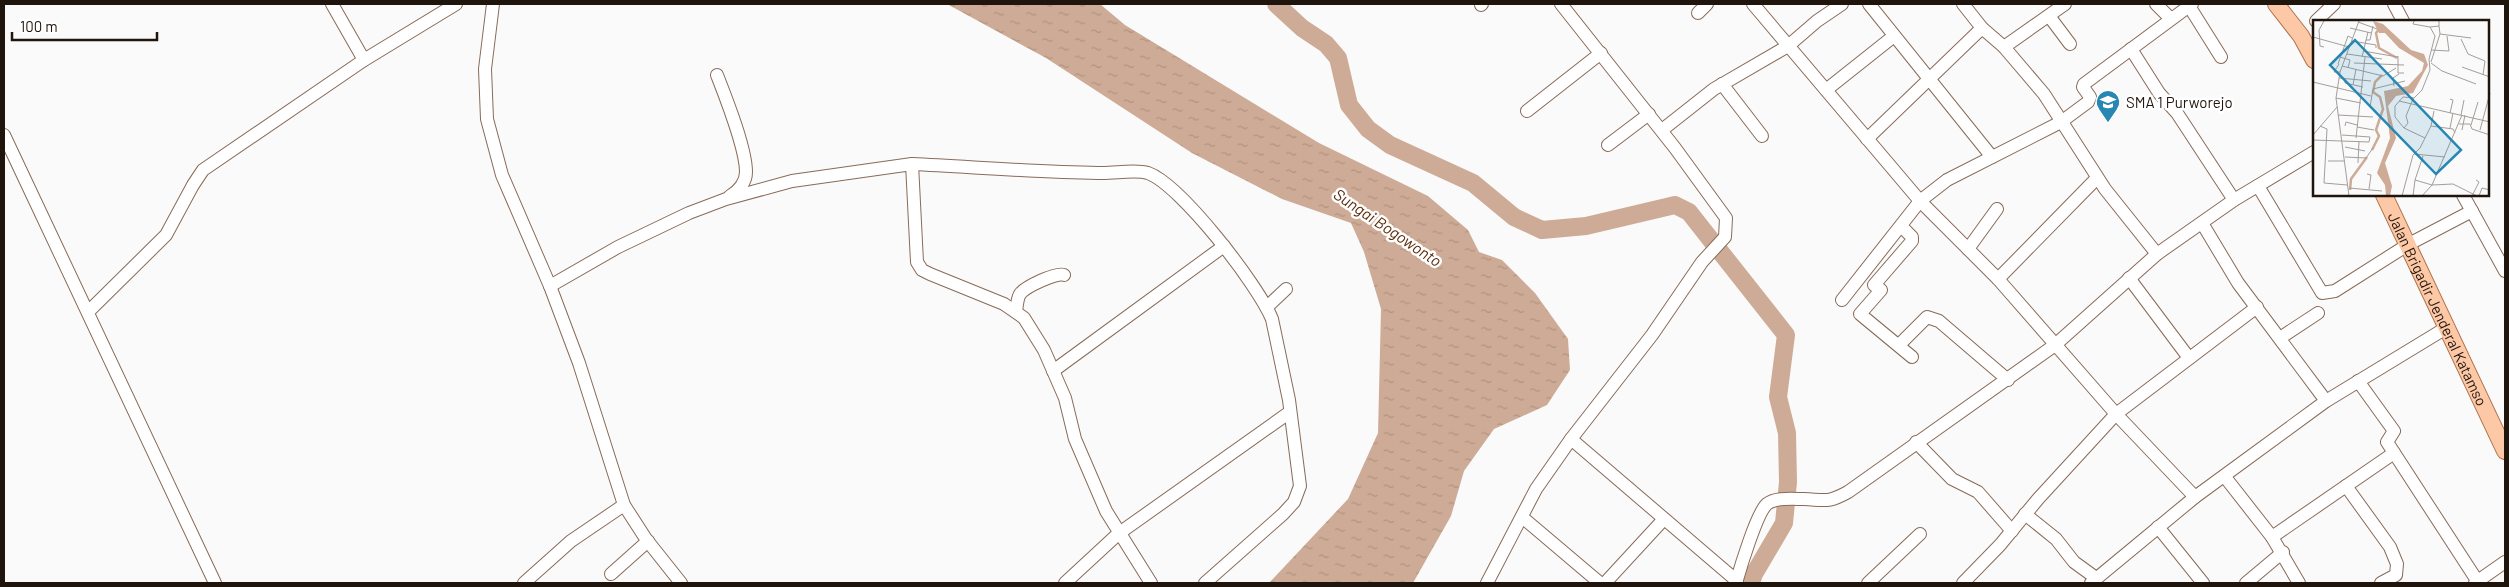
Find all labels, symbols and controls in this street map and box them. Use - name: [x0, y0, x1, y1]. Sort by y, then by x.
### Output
- scale bar: [12, 10, 158, 42]
- text: 100 m: [20, 17, 58, 35]
- inset map: [2313, 20, 2489, 196]
- school or university icon: SMA 1 Purworejo: [2095, 89, 2121, 123]
- place label: SMA 1 Purworejo: [2126, 93, 2233, 111]
- water label: Sungai Bogowonto: [1331, 184, 1445, 270]
- street label: Jalan Brigadir Jenderal Katamso: [2384, 209, 2491, 408]

